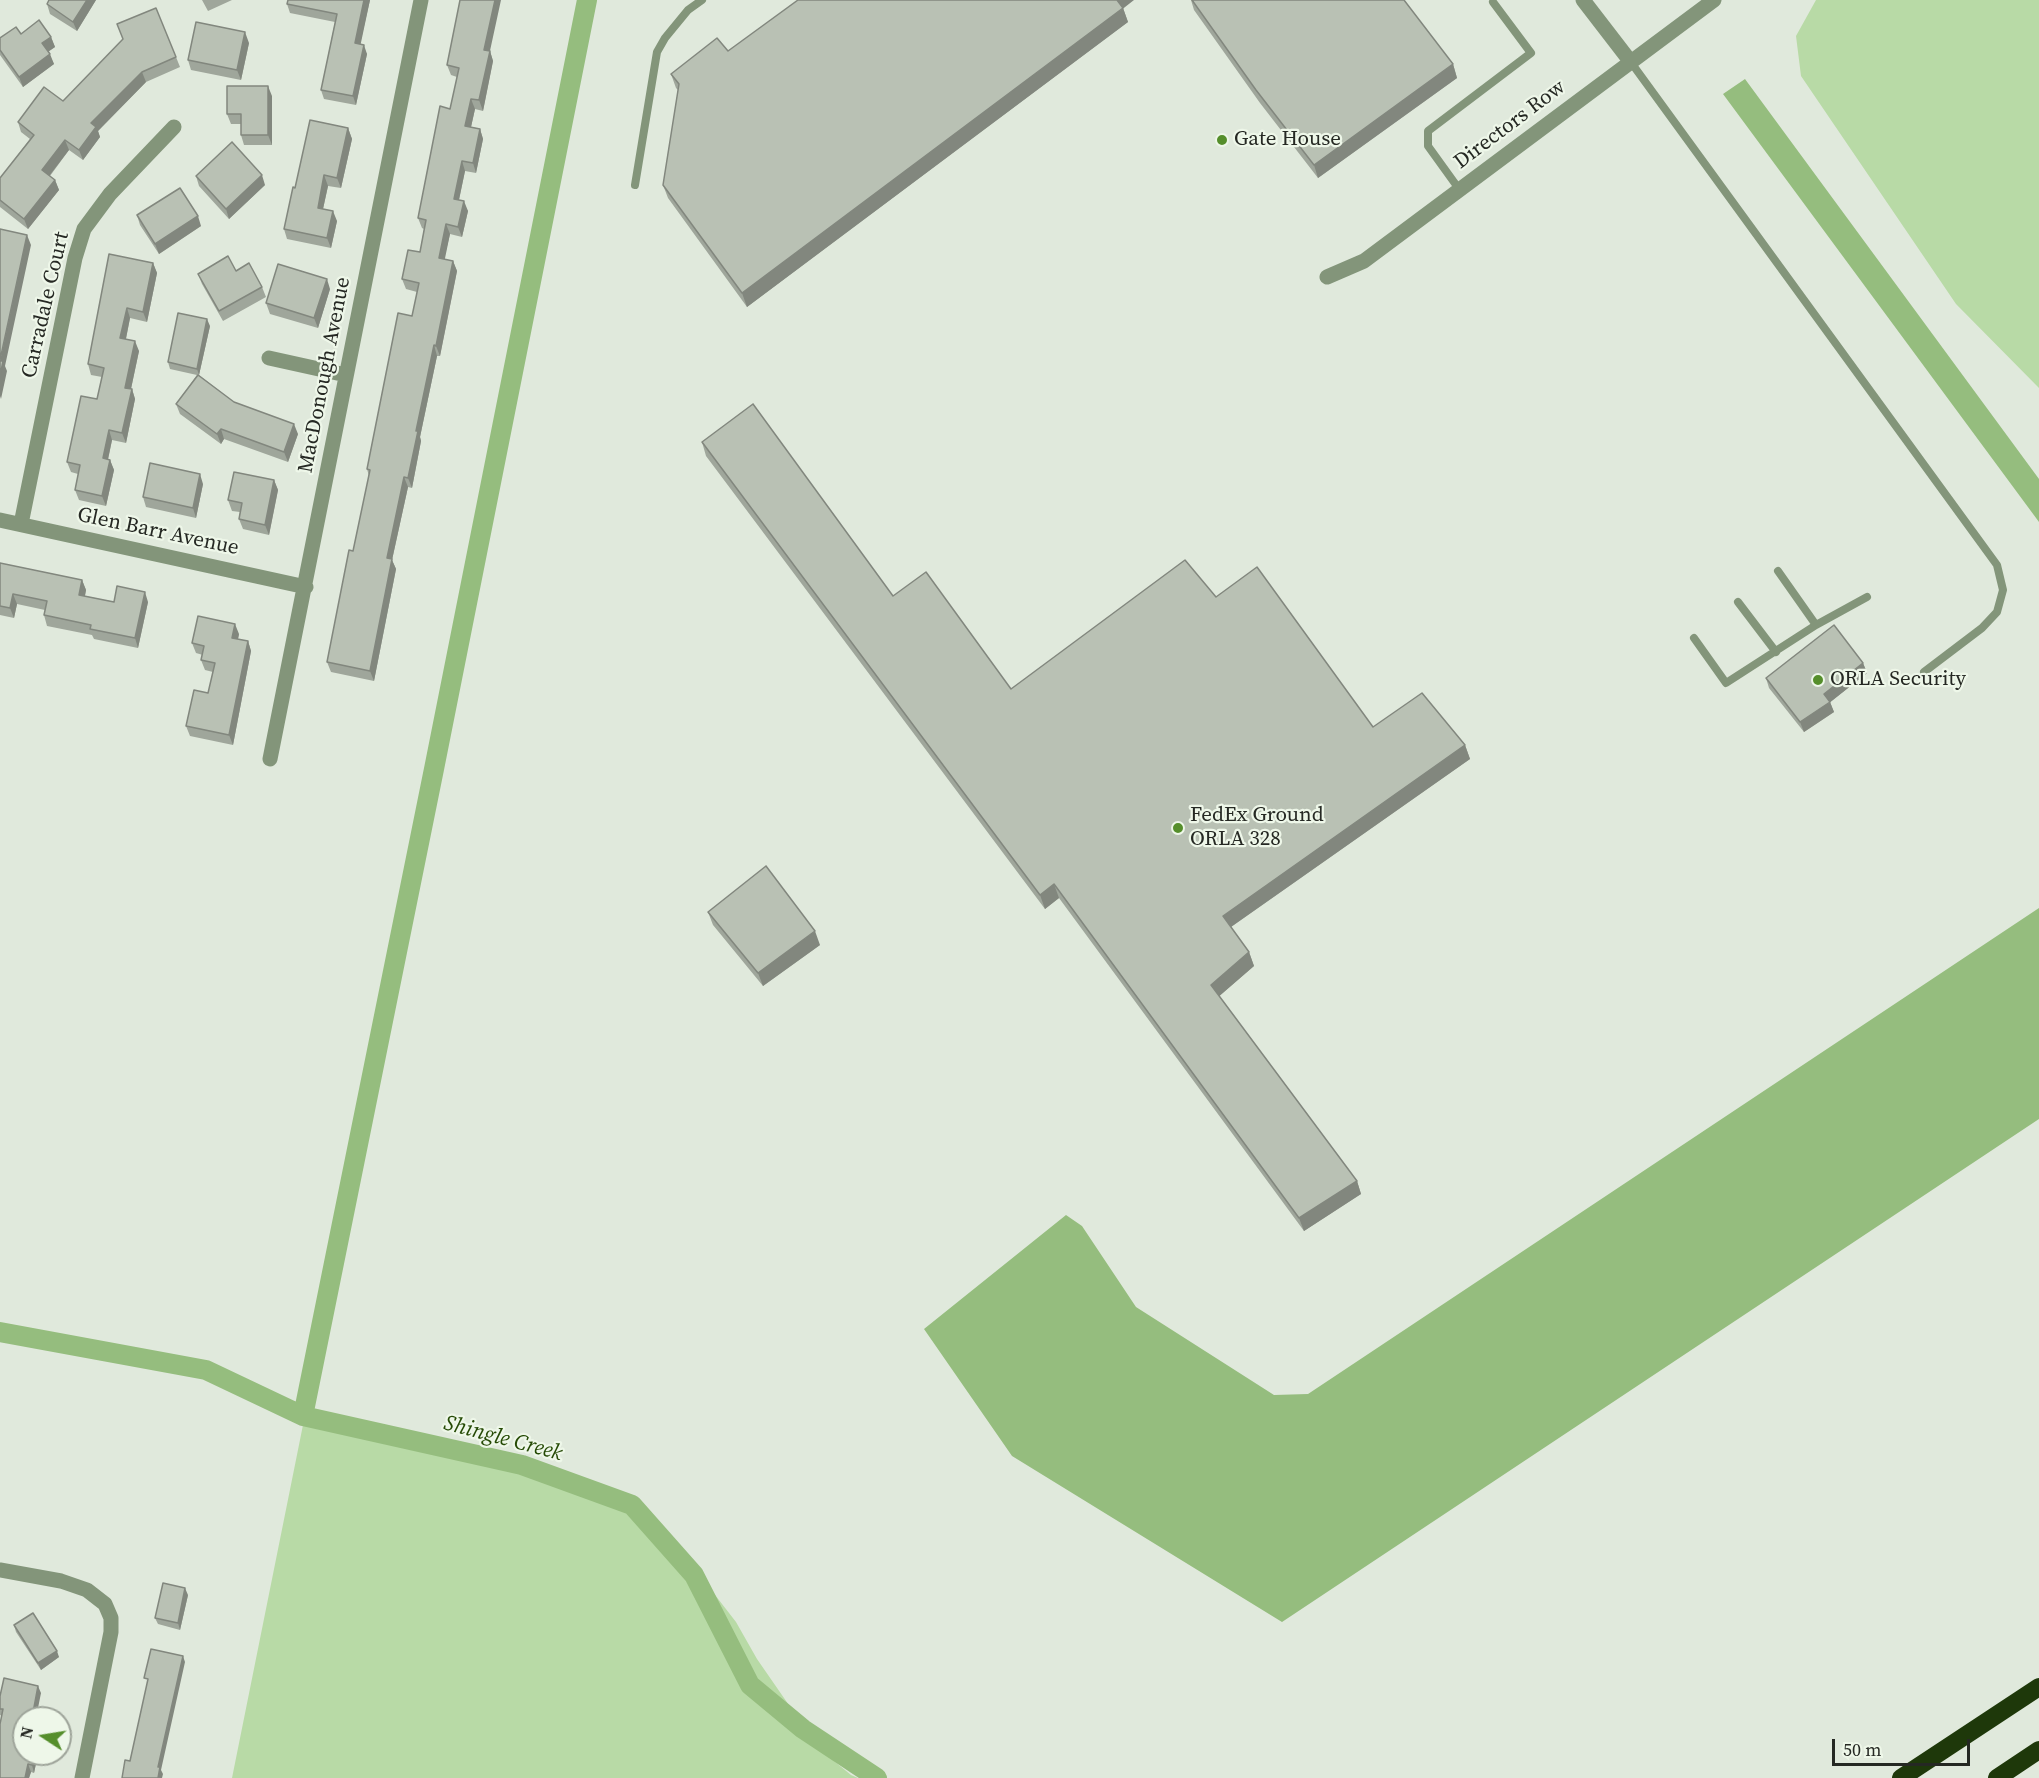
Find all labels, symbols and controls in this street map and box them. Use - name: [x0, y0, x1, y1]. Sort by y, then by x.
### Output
- street label: Directors Row: [1449, 75, 1571, 175]
- place label: Gate House: [1234, 127, 1341, 153]
- marker: Gate House: [1215, 133, 1229, 147]
- street label: Carradale Court: [17, 229, 75, 381]
- street label: MacDonough Avenue: [294, 275, 356, 475]
- street label: Glen Barr Avenue: [75, 503, 241, 561]
- place label: ORLA Security: [1830, 667, 1966, 693]
- marker: ORLA Security: [1811, 673, 1825, 687]
- place label: FedEx Ground ORLA 328: [1190, 803, 1324, 853]
- marker: FedEx Ground ORLA 328: [1171, 821, 1185, 835]
- water label: Shingle Creek: [441, 1410, 565, 1468]
- north arrow: [12, 1706, 72, 1766]
- text: N: [14, 1725, 38, 1741]
- scale bar: [1835, 1727, 1973, 1765]
- text: 50 m: [1843, 1737, 1881, 1762]

